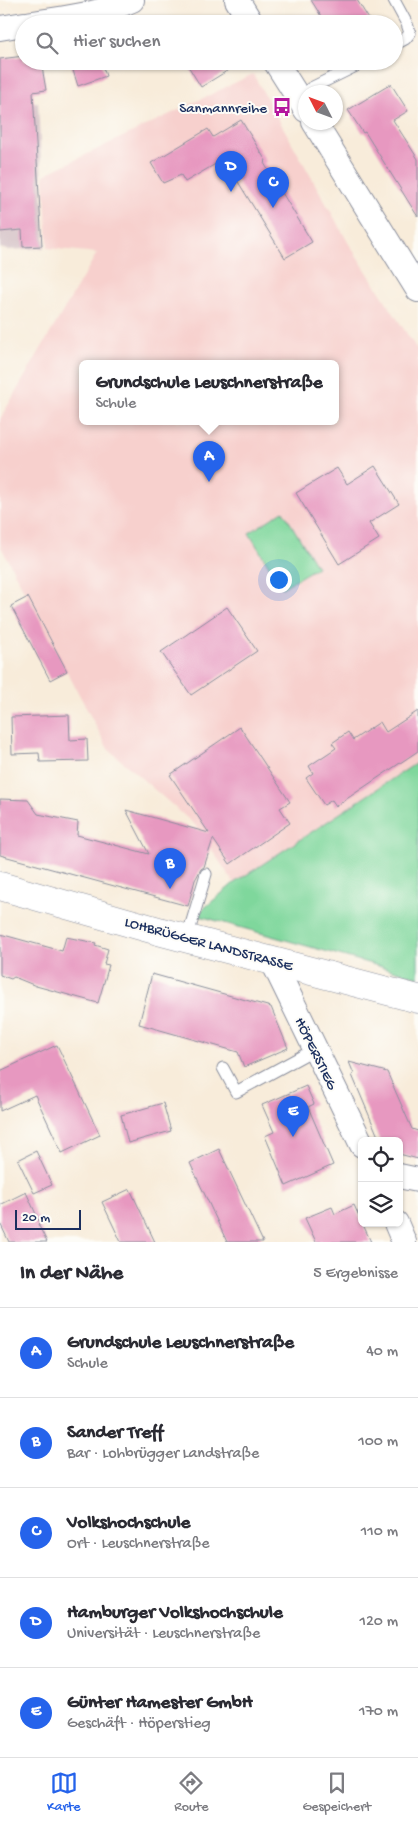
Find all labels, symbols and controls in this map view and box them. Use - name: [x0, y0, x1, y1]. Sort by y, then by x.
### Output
- search box: [15, 15, 403, 70]
- icon: search: [33, 29, 61, 57]
- text: Hier suchen: [73, 31, 160, 54]
- north arrow: [298, 85, 343, 130]
- bus stop icon: Sanmannreihe: [271, 96, 293, 118]
- place label: Sanmannreihe: [179, 100, 267, 118]
- pin: D: [215, 151, 247, 192]
- pin: C: [257, 167, 289, 208]
- popup: [79, 360, 339, 425]
- text: Grundschule Leuschnerstraße: [95, 372, 323, 395]
- text: Schule: [95, 395, 136, 414]
- pin: A: [193, 441, 225, 482]
- your location: [266, 567, 292, 593]
- pin: B: [154, 848, 186, 889]
- street label: LOHBRÜGGER LANDSTRASSE: [122, 914, 295, 976]
- street label: HÖPERSTIEG: [290, 1015, 341, 1093]
- pin: E: [277, 1096, 309, 1137]
- map controls: [358, 1137, 403, 1227]
- button: locate: [358, 1137, 403, 1182]
- button: layers: [358, 1182, 403, 1227]
- scale bar: [15, 1207, 81, 1230]
- text: 20 m: [22, 1210, 50, 1227]
- text: In der Nähe: [20, 1262, 123, 1287]
- text: 5 Ergebnisse: [313, 1265, 398, 1284]
- text: Grundschule Leuschnerstraße: [67, 1332, 294, 1355]
- text: A: [31, 1343, 41, 1362]
- text: 40 m: [366, 1343, 398, 1362]
- text: Schule: [67, 1355, 108, 1374]
- text: Sander Treff: [67, 1422, 163, 1445]
- text: B: [32, 1433, 40, 1452]
- text: 100 m: [358, 1433, 398, 1452]
- text: Bar · Lohbrügger Landstraße: [67, 1445, 259, 1464]
- text: Volkshochschule: [67, 1512, 190, 1535]
- text: C: [32, 1523, 40, 1542]
- text: 110 m: [361, 1523, 398, 1542]
- text: Ort · Leuschnerstraße: [67, 1535, 209, 1554]
- text: Hamburger Volkshochschule: [67, 1602, 283, 1625]
- text: D: [31, 1613, 41, 1632]
- text: 120 m: [359, 1613, 398, 1632]
- text: Universität · Leuschnerstraße: [67, 1625, 260, 1644]
- text: Günter Hamester GmbH: [67, 1692, 253, 1715]
- text: E: [31, 1703, 41, 1722]
- text: 170 m: [359, 1703, 398, 1722]
- text: Geschäft · Höperstieg: [67, 1715, 211, 1734]
- tab: Karte: [47, 1769, 80, 1816]
- tab: Route: [174, 1769, 208, 1816]
- tab: Gespeichert: [302, 1769, 371, 1816]

